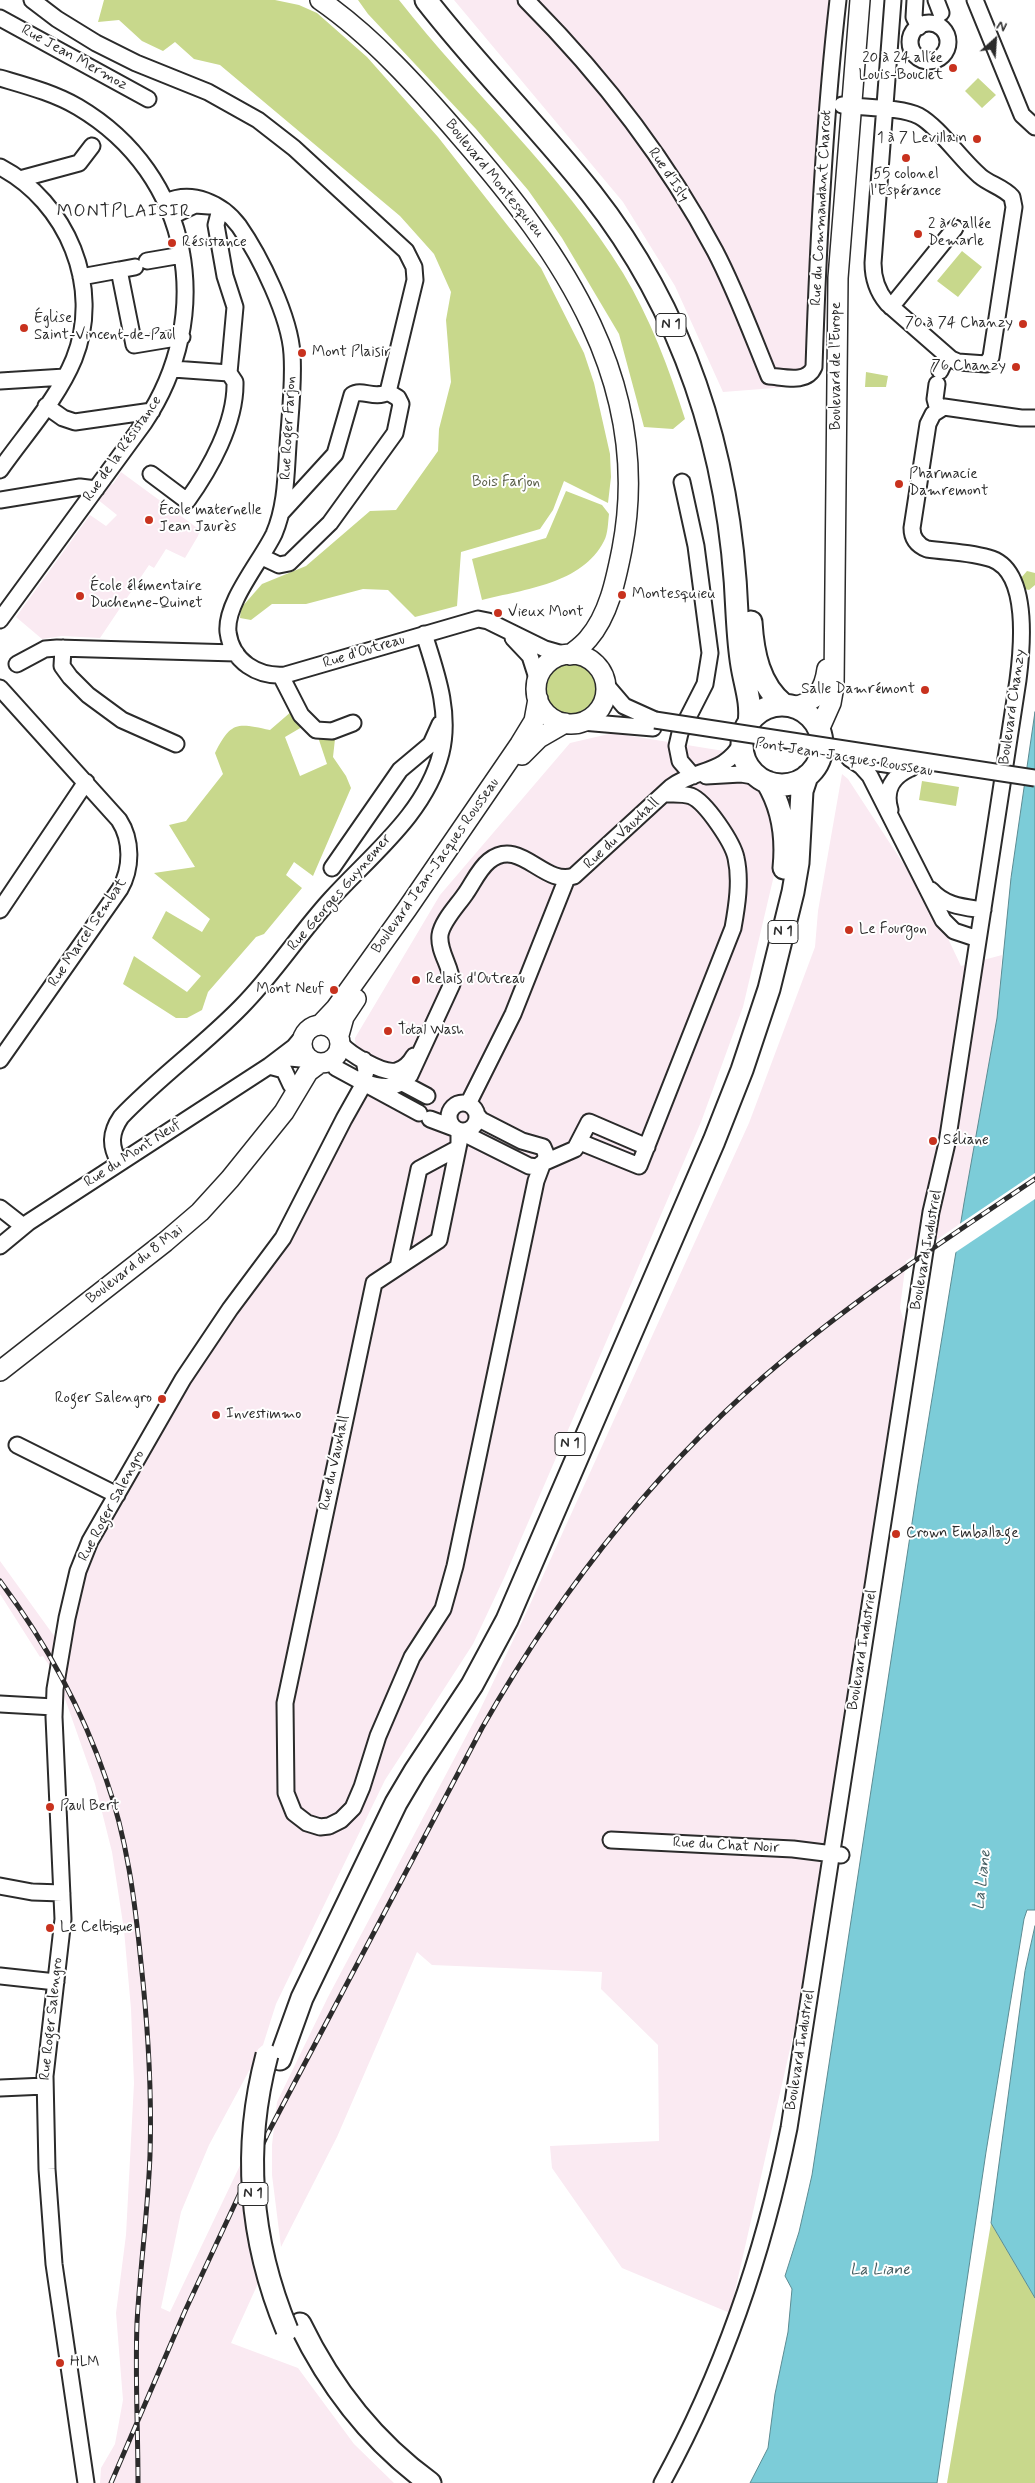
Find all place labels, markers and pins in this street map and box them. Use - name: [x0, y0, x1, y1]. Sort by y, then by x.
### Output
- place label: 20 à 24 allée Louis-Bouclet: [859, 50, 943, 85]
- marker: 20 à 24 allée Louis-Bouclet: [947, 62, 959, 74]
- place label: 1 à 7 Levillain: [877, 130, 967, 148]
- marker: 1 à 7 Levillain: [971, 133, 983, 145]
- marker: 55 colonel l'Espérance: [900, 152, 912, 164]
- place label: 55 colonel l'Espérance: [871, 166, 941, 201]
- place label: 2 à 6 allée Demarle: [928, 216, 991, 251]
- marker: 2 à 6 allée Demarle: [912, 228, 924, 240]
- place label: Résistance: [182, 234, 247, 252]
- marker: Résistance: [166, 237, 178, 249]
- place label: Église Saint-Vincent-de-Paul: [34, 310, 176, 345]
- place label: 70 à 74 Chanzy: [905, 315, 1013, 333]
- marker: 70 à 74 Chanzy: [1017, 318, 1029, 330]
- marker: Église Saint-Vincent-de-Paul: [18, 322, 30, 334]
- place label: Mont Plaisir: [312, 344, 391, 362]
- marker: Mont Plaisir: [296, 347, 308, 359]
- place label: 76 Chanzy: [932, 358, 1006, 376]
- marker: 76 Chanzy: [1010, 361, 1022, 373]
- place label: Pharmacie Damremont: [909, 466, 988, 501]
- marker: Pharmacie Damremont: [893, 478, 905, 490]
- place label: École maternelle Jean Jaurès: [159, 502, 262, 537]
- marker: École maternelle Jean Jaurès: [143, 514, 155, 526]
- place label: École élémentaire Duchenne-Quinet: [90, 578, 202, 613]
- place label: Montesquieu: [632, 586, 716, 604]
- marker: Montesquieu: [616, 589, 628, 601]
- marker: École élémentaire Duchenne-Quinet: [74, 590, 86, 602]
- place label: Vieux Mont: [508, 604, 584, 622]
- marker: Vieux Mont: [492, 607, 504, 619]
- place label: Salle Damrémont: [801, 681, 915, 699]
- marker: Salle Damrémont: [919, 684, 931, 696]
- place label: Le Fourgon: [859, 921, 927, 939]
- marker: Le Fourgon: [843, 924, 855, 936]
- place label: Relais d'Outreau: [426, 971, 525, 989]
- marker: Relais d'Outreau: [410, 974, 422, 986]
- place label: Mont Neuf: [256, 981, 324, 999]
- marker: Mont Neuf: [328, 984, 340, 996]
- place label: Total Wash: [398, 1022, 464, 1040]
- marker: Total Wash: [382, 1025, 394, 1037]
- place label: Séliane: [943, 1132, 989, 1150]
- marker: Séliane: [927, 1135, 939, 1147]
- place label: Roger Salengro: [55, 1390, 152, 1408]
- marker: Roger Salengro: [156, 1393, 168, 1405]
- place label: Investimmo: [226, 1406, 301, 1424]
- marker: Investimmo: [210, 1409, 222, 1421]
- place label: Crown Emballage: [906, 1525, 1019, 1543]
- marker: Crown Emballage: [890, 1528, 902, 1540]
- place label: Paul Bert: [60, 1798, 119, 1816]
- marker: Paul Bert: [44, 1801, 56, 1813]
- place label: Le Celtique: [60, 1919, 133, 1937]
- marker: Le Celtique: [44, 1922, 56, 1934]
- place label: HLM: [70, 2354, 100, 2372]
- marker: HLM: [54, 2357, 66, 2369]

